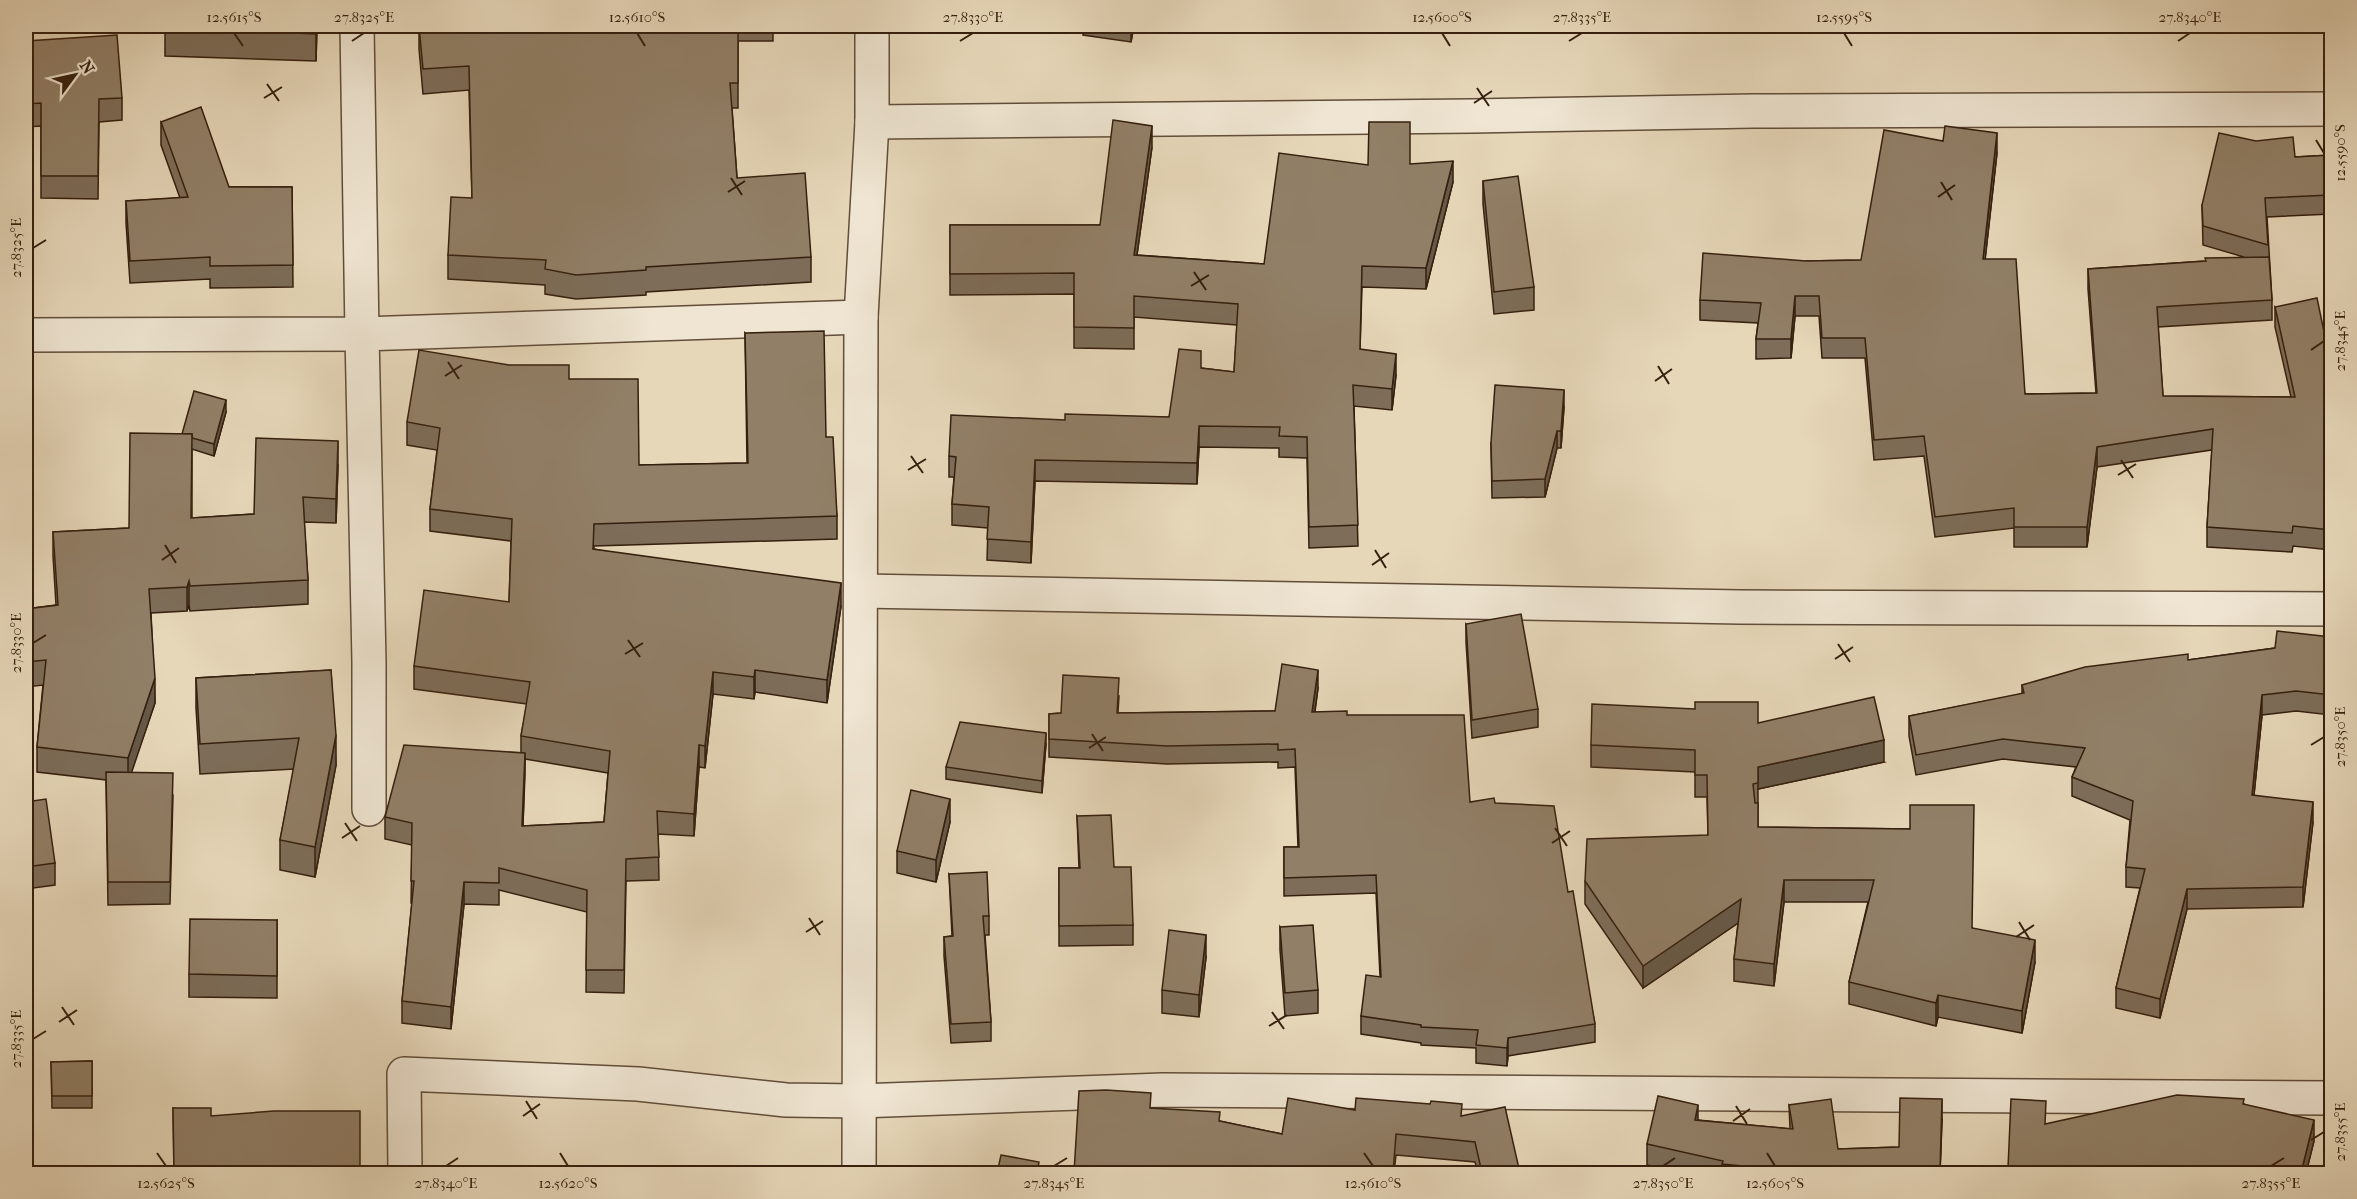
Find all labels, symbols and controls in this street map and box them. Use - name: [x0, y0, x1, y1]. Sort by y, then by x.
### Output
- text: 12.5615°S: [207, 8, 262, 26]
- text: 27.8325°E: [334, 8, 394, 26]
- text: 12.5610°S: [609, 8, 666, 26]
- text: 27.8330°E: [943, 8, 1003, 26]
- text: 12.5600°S: [1412, 8, 1472, 26]
- text: 27.8335°E: [1553, 8, 1611, 26]
- text: 12.5595°S: [1816, 8, 1872, 26]
- text: 27.8340°E: [2158, 8, 2222, 26]
- north arrow: [45, 45, 105, 105]
- text: N: [76, 57, 99, 78]
- text: 12.5590°S: [2331, 124, 2349, 182]
- text: 27.8325°E: [7, 218, 25, 278]
- text: 27.8345°E: [2331, 311, 2349, 371]
- text: 27.8330°E: [7, 613, 25, 673]
- text: 27.8350°E: [2331, 707, 2349, 767]
- text: 27.8335°E: [7, 1010, 25, 1068]
- text: 27.8355°E: [2331, 1103, 2349, 1161]
- text: 12.5625°S: [137, 1174, 195, 1192]
- text: 27.8340°E: [414, 1174, 478, 1192]
- text: 12.5620°S: [538, 1174, 598, 1192]
- text: 27.8345°E: [1024, 1174, 1084, 1192]
- text: 12.5610°S: [1345, 1174, 1402, 1192]
- text: 27.8350°E: [1633, 1174, 1693, 1192]
- text: 12.5605°S: [1746, 1174, 1804, 1192]
- text: 27.8355°E: [2242, 1174, 2300, 1192]

